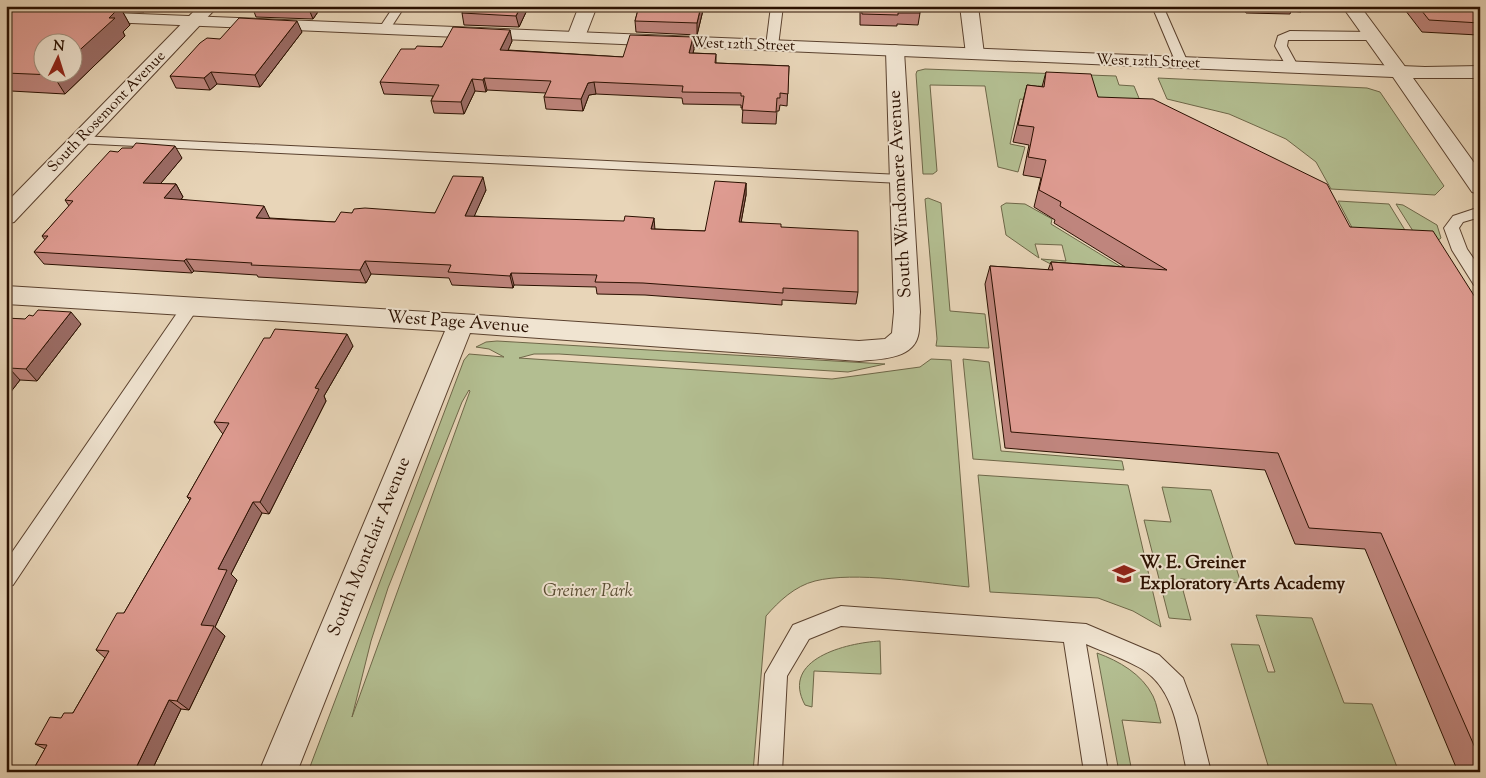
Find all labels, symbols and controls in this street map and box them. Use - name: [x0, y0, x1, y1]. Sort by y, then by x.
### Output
- north arrow: [32, 32, 82, 82]
- street label: West 12th Street: [691, 33, 795, 57]
- text: N: [52, 37, 65, 57]
- street label: South Rosemont Avenue: [43, 46, 171, 178]
- street label: West 12th Street: [1096, 50, 1200, 74]
- street label: South Windomere Avenue: [883, 89, 919, 299]
- street label: West Page Avenue: [386, 305, 530, 341]
- street label: South Montclair Avenue: [322, 453, 418, 641]
- place label: W. E. Greiner Exploratory Arts Academy: [1140, 551, 1345, 598]
- school or university icon: W. E. Greiner Exploratory Arts Academy: [1111, 561, 1137, 587]
- park label: Greiner Park: [543, 579, 633, 605]

